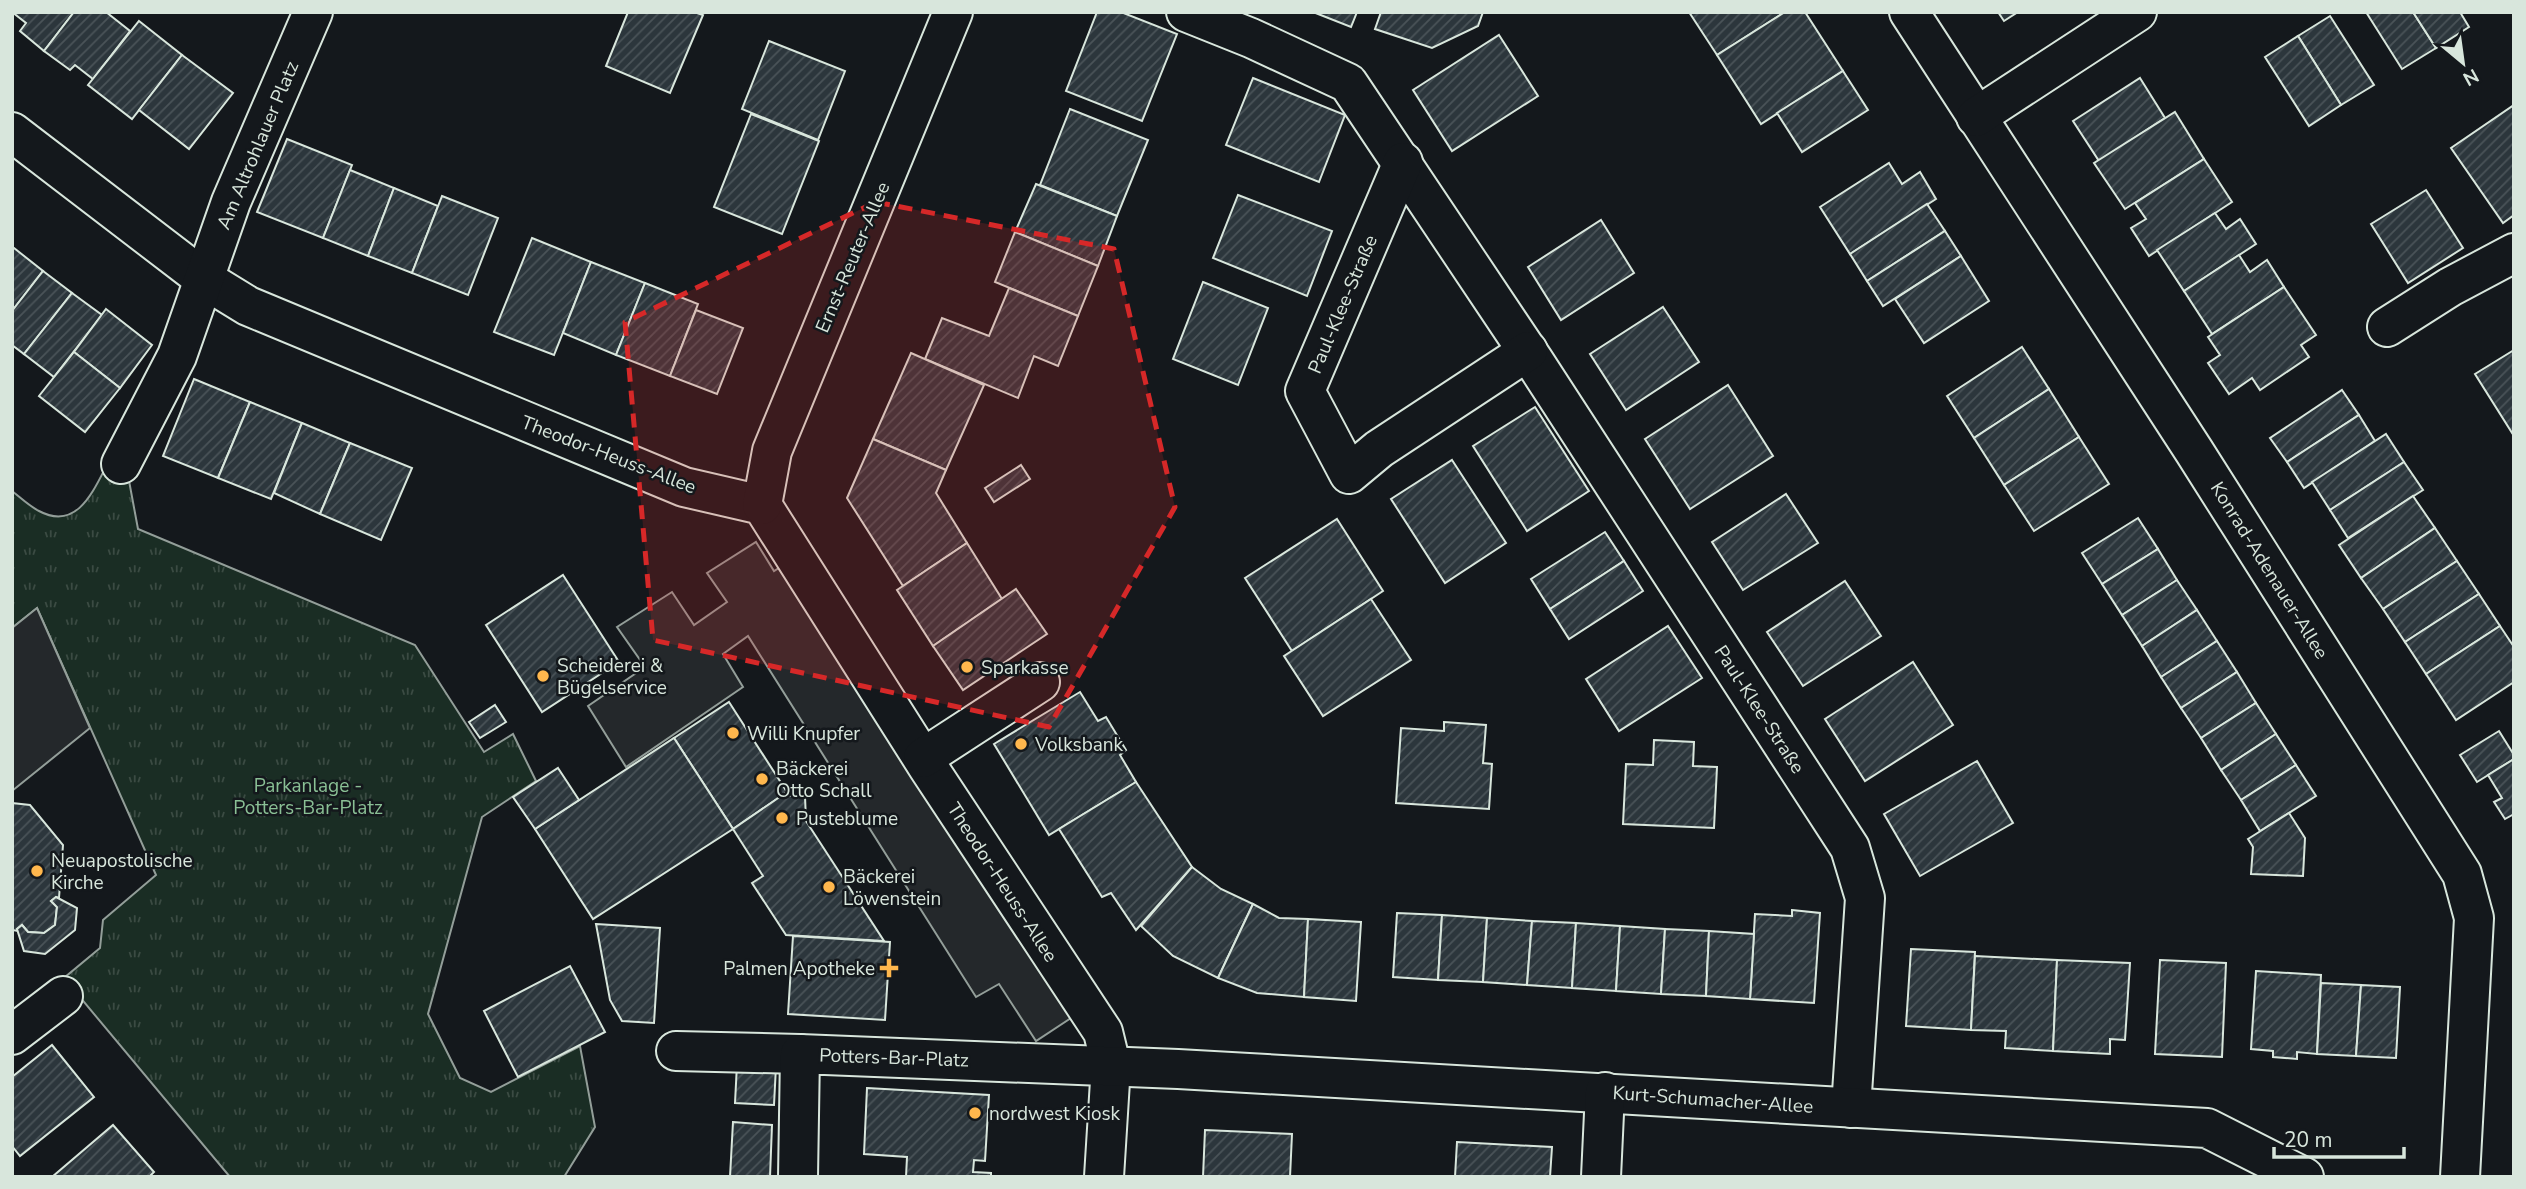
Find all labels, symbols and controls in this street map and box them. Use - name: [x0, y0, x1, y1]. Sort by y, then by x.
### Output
- north arrow: [2428, 28, 2498, 98]
- street label: Am Altrohlauer Platz: [211, 57, 305, 233]
- text: N: [2458, 62, 2483, 92]
- street label: Ernst-Reuter-Allee: [809, 178, 896, 337]
- street label: Paul-Klee-Straße: [1302, 231, 1384, 378]
- street label: Theodor-Heuss-Allee: [517, 410, 700, 500]
- street label: Konrad-Adenauer-Allee: [2204, 477, 2334, 664]
- street label: Paul-Klee-Straße: [1708, 640, 1810, 779]
- place label: Scheiderei & Bügelservice: [557, 653, 667, 701]
- place label: Sparkasse: [981, 655, 1069, 681]
- marker: Sparkasse: [959, 659, 975, 675]
- marker: Scheiderei & Bügelservice: [535, 668, 551, 684]
- place label: Willi Knupfer: [747, 721, 860, 747]
- marker: Willi Knupfer: [725, 725, 741, 741]
- place label: Volksbank: [1034, 732, 1124, 758]
- marker: Volksbank: [1013, 736, 1029, 752]
- place label: Bäckerei Otto Schall: [776, 756, 872, 804]
- marker: Bäckerei Otto Schall: [754, 771, 770, 787]
- park label: Parkanlage - Potters-Bar-Platz: [233, 773, 383, 821]
- street label: Theodor-Heuss-Allee: [941, 798, 1064, 967]
- place label: Pusteblume: [796, 806, 898, 832]
- marker: Pusteblume: [774, 810, 790, 826]
- place label: Neuapostolische Kirche: [51, 848, 193, 896]
- marker: Neuapostolische Kirche: [29, 863, 45, 879]
- place label: Bäckerei Löwenstein: [843, 864, 941, 912]
- marker: Bäckerei Löwenstein: [821, 879, 837, 895]
- place label: Palmen Apotheke: [723, 956, 875, 982]
- marker: Palmen Apotheke: [881, 960, 897, 976]
- street label: Potters-Bar-Platz: [819, 1042, 969, 1074]
- street label: Kurt-Schumacher-Allee: [1612, 1080, 1814, 1120]
- place label: nordwest Kiosk: [989, 1101, 1121, 1127]
- marker: nordwest Kiosk: [967, 1105, 983, 1121]
- scale bar: [2274, 1116, 2404, 1160]
- text: 20 m: [2284, 1126, 2333, 1154]

